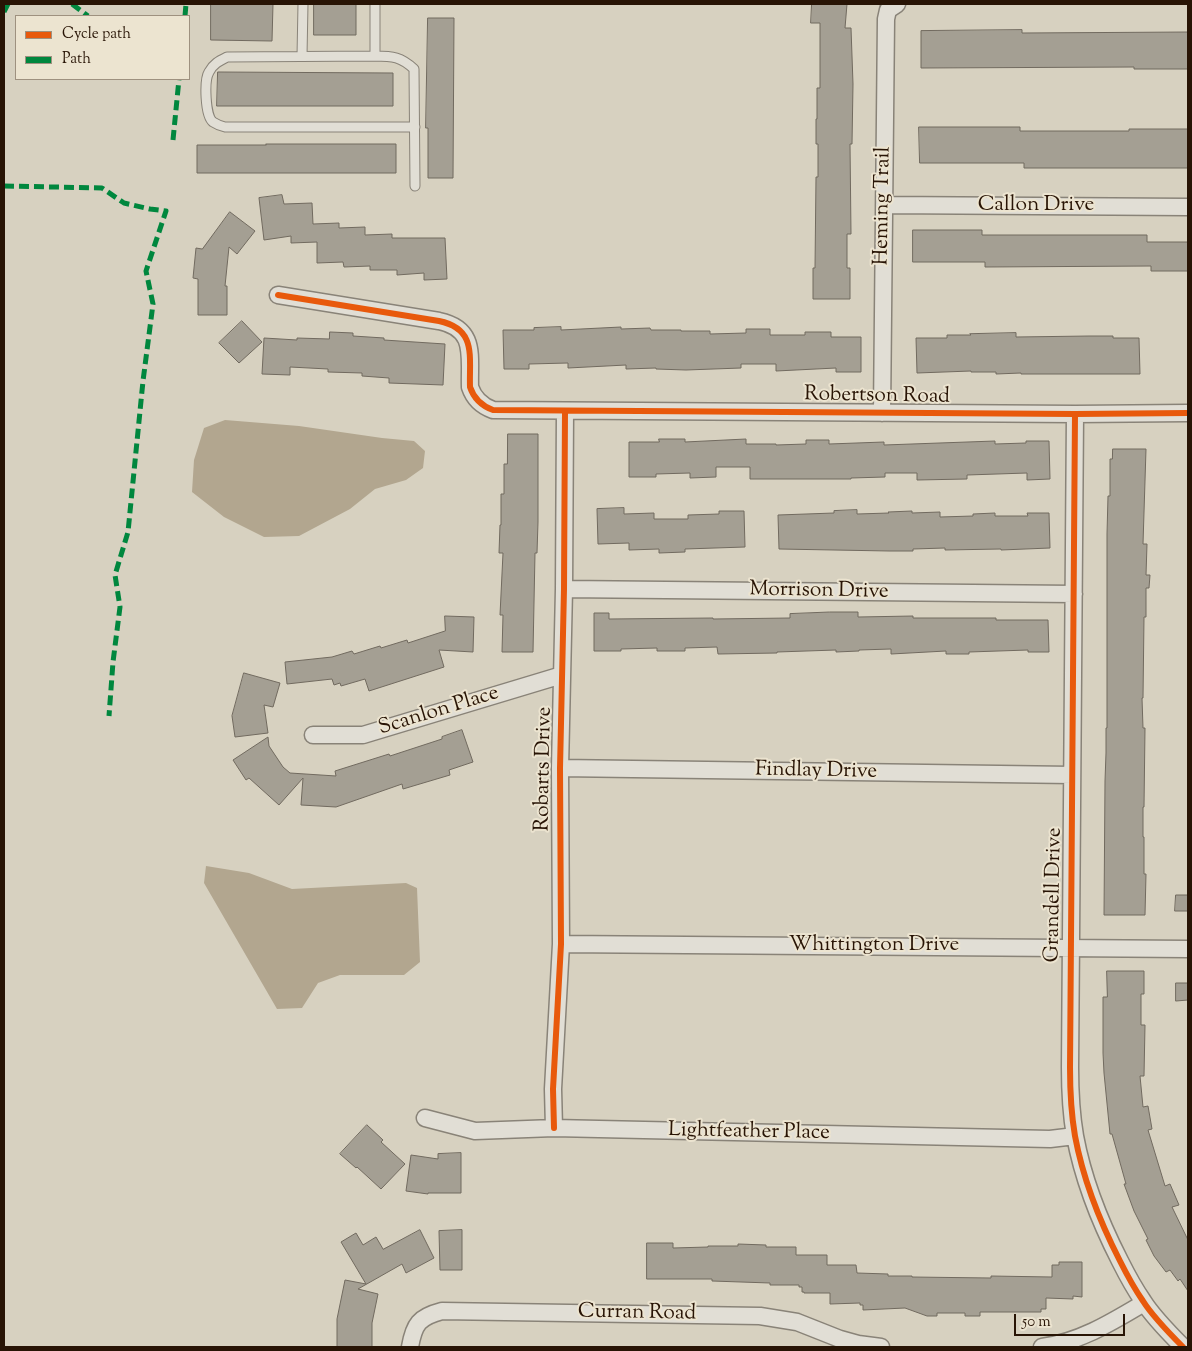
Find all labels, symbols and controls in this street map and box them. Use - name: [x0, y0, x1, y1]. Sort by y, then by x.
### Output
- legend: [15, 15, 190, 80]
- text: Cycle path: [62, 24, 131, 45]
- text: Path: [62, 49, 91, 70]
- street label: Heming Trail: [870, 146, 898, 266]
- street label: Callon Drive: [978, 193, 1094, 219]
- street label: Robertson Road: [804, 383, 950, 411]
- street label: Morrison Drive: [749, 578, 889, 606]
- street label: Scanlon Place: [376, 682, 502, 742]
- street label: Robarts Drive: [531, 706, 559, 832]
- street label: Findlay Drive: [755, 758, 877, 786]
- street label: Grandell Drive: [1041, 827, 1069, 963]
- street label: Whittington Drive: [789, 933, 959, 959]
- street label: Lightfeather Place: [668, 1119, 830, 1147]
- street label: Curran Road: [578, 1300, 696, 1328]
- scale bar: [1017, 1304, 1128, 1336]
- text: 50 m: [1022, 1312, 1051, 1333]

